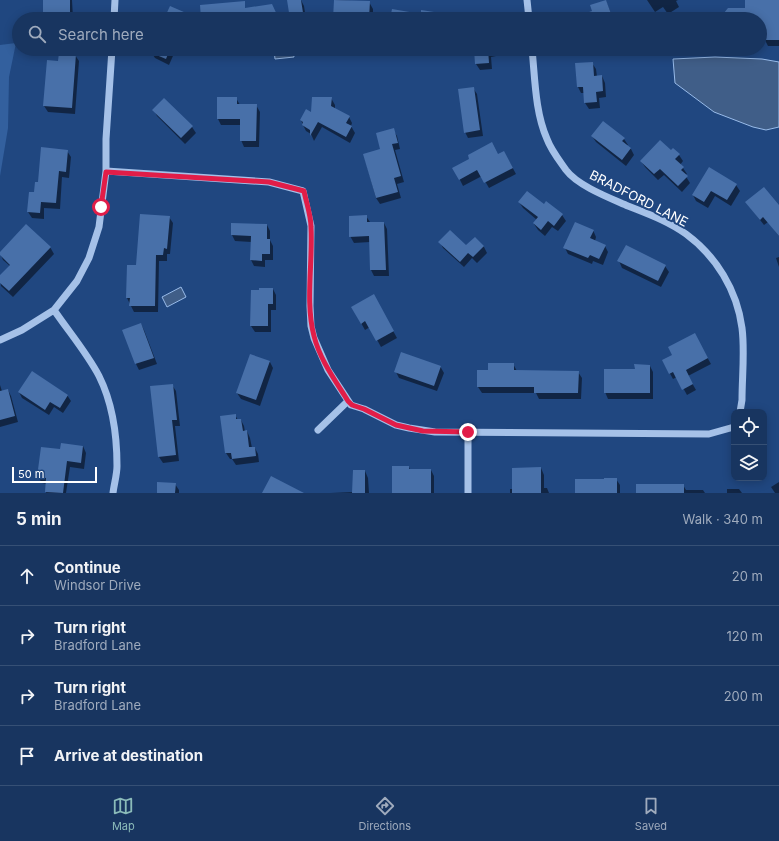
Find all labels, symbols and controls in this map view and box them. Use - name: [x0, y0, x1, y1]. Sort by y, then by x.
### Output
- search box: [12, 12, 767, 56]
- icon: search: [26, 23, 48, 45]
- text: Search here: [58, 25, 144, 44]
- street label: BRADFORD LANE: [587, 166, 691, 230]
- route start: [92, 198, 110, 216]
- map controls: [731, 409, 767, 481]
- button: locate: [731, 409, 767, 445]
- route end: [459, 423, 477, 441]
- button: layers: [731, 445, 767, 481]
- scale bar: [12, 465, 97, 484]
- text: 50 m: [18, 467, 44, 481]
- text: 5 min: [16, 509, 62, 529]
- text: Walk · 340 m: [683, 511, 763, 527]
- text: Continue: [54, 558, 121, 577]
- icon: ahead: [16, 565, 38, 587]
- text: 20 m: [732, 568, 763, 584]
- text: Windsor Drive: [54, 577, 141, 593]
- text: Turn right: [54, 618, 126, 637]
- icon: right: [16, 625, 38, 647]
- text: 120 m: [727, 628, 763, 644]
- text: Bradford Lane: [54, 637, 141, 653]
- text: Turn right: [54, 678, 126, 697]
- icon: right: [16, 685, 38, 707]
- text: 200 m: [724, 688, 763, 704]
- text: Bradford Lane: [54, 697, 141, 713]
- icon: arrive: [16, 745, 38, 767]
- text: Arrive at destination: [54, 746, 203, 765]
- tab: Map: [112, 795, 135, 833]
- tab: Directions: [359, 795, 411, 833]
- tab: Saved: [635, 795, 667, 833]

